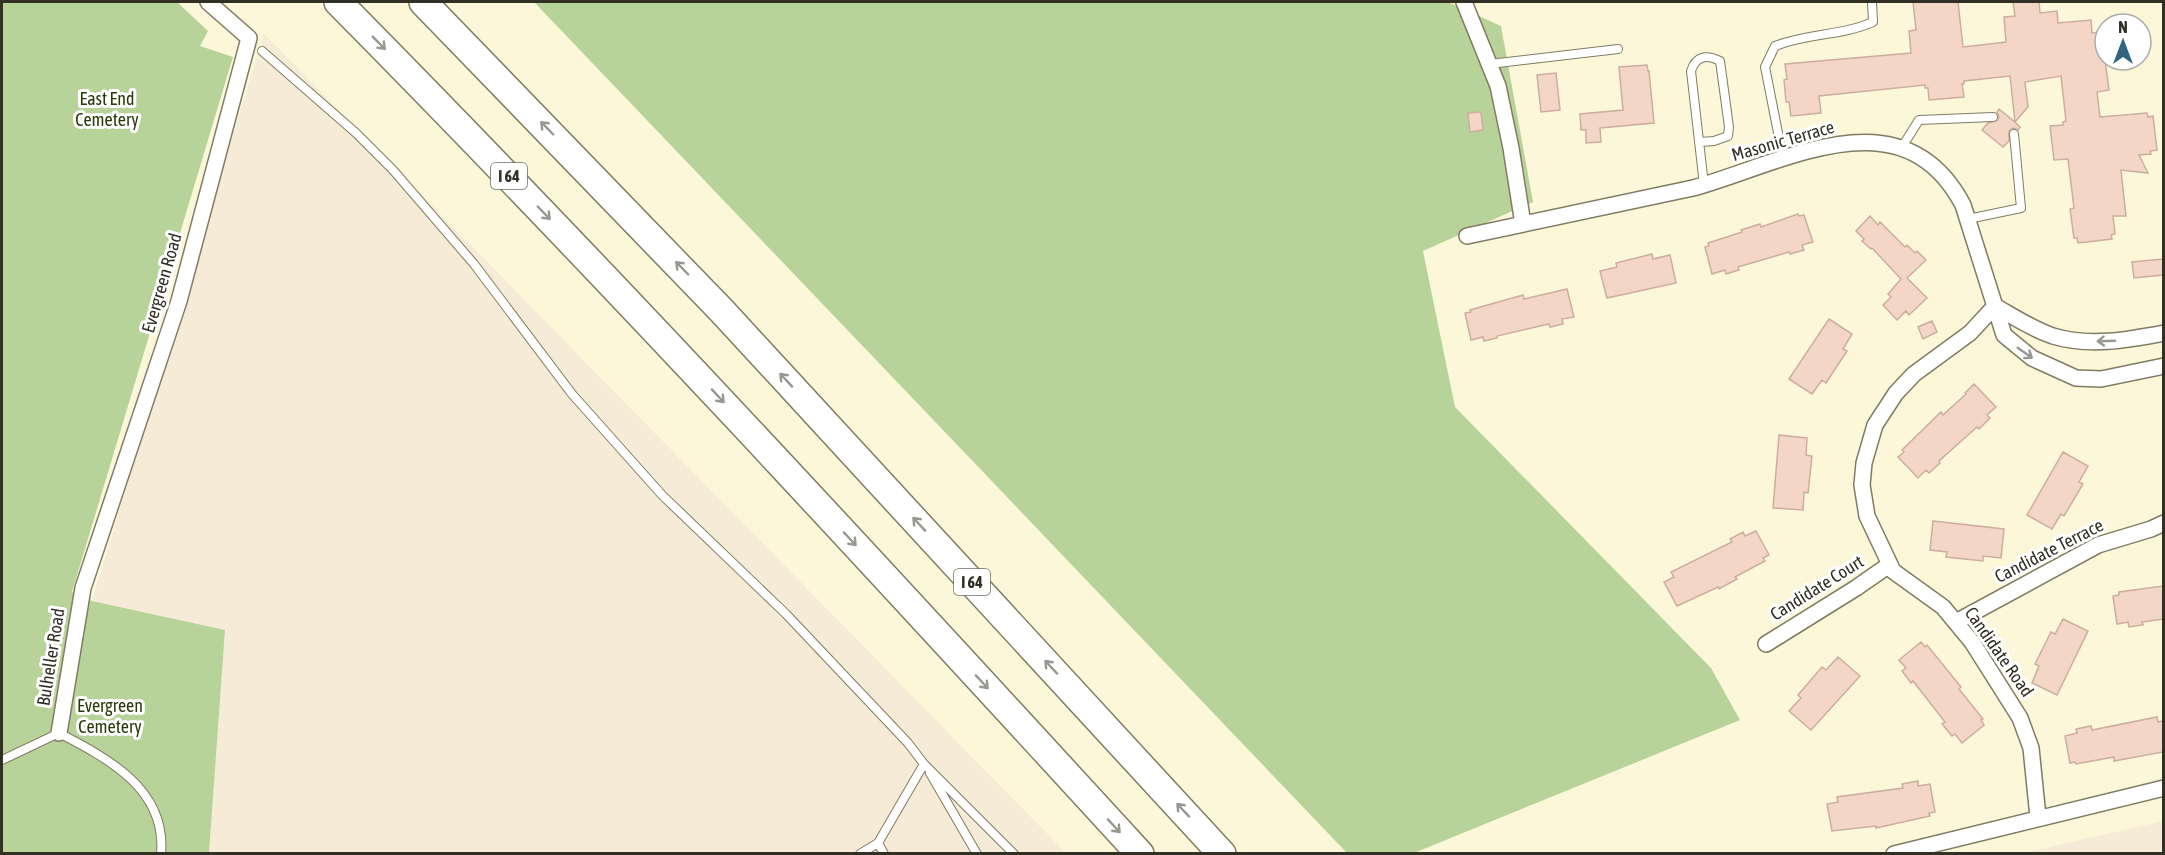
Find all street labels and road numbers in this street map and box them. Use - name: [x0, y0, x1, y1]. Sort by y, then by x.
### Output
- street label: Masonic Terrace: [1729, 116, 1837, 165]
- road number: I 64: [491, 163, 527, 189]
- street label: Evergreen Road: [137, 231, 186, 335]
- street label: Candidate Terrace: [1991, 514, 2106, 587]
- street label: Candidate Court: [1766, 551, 1867, 625]
- road number: I 64: [954, 569, 990, 595]
- street label: Candidate Road: [1961, 603, 2038, 701]
- street label: Bulheller Road: [32, 607, 69, 707]

